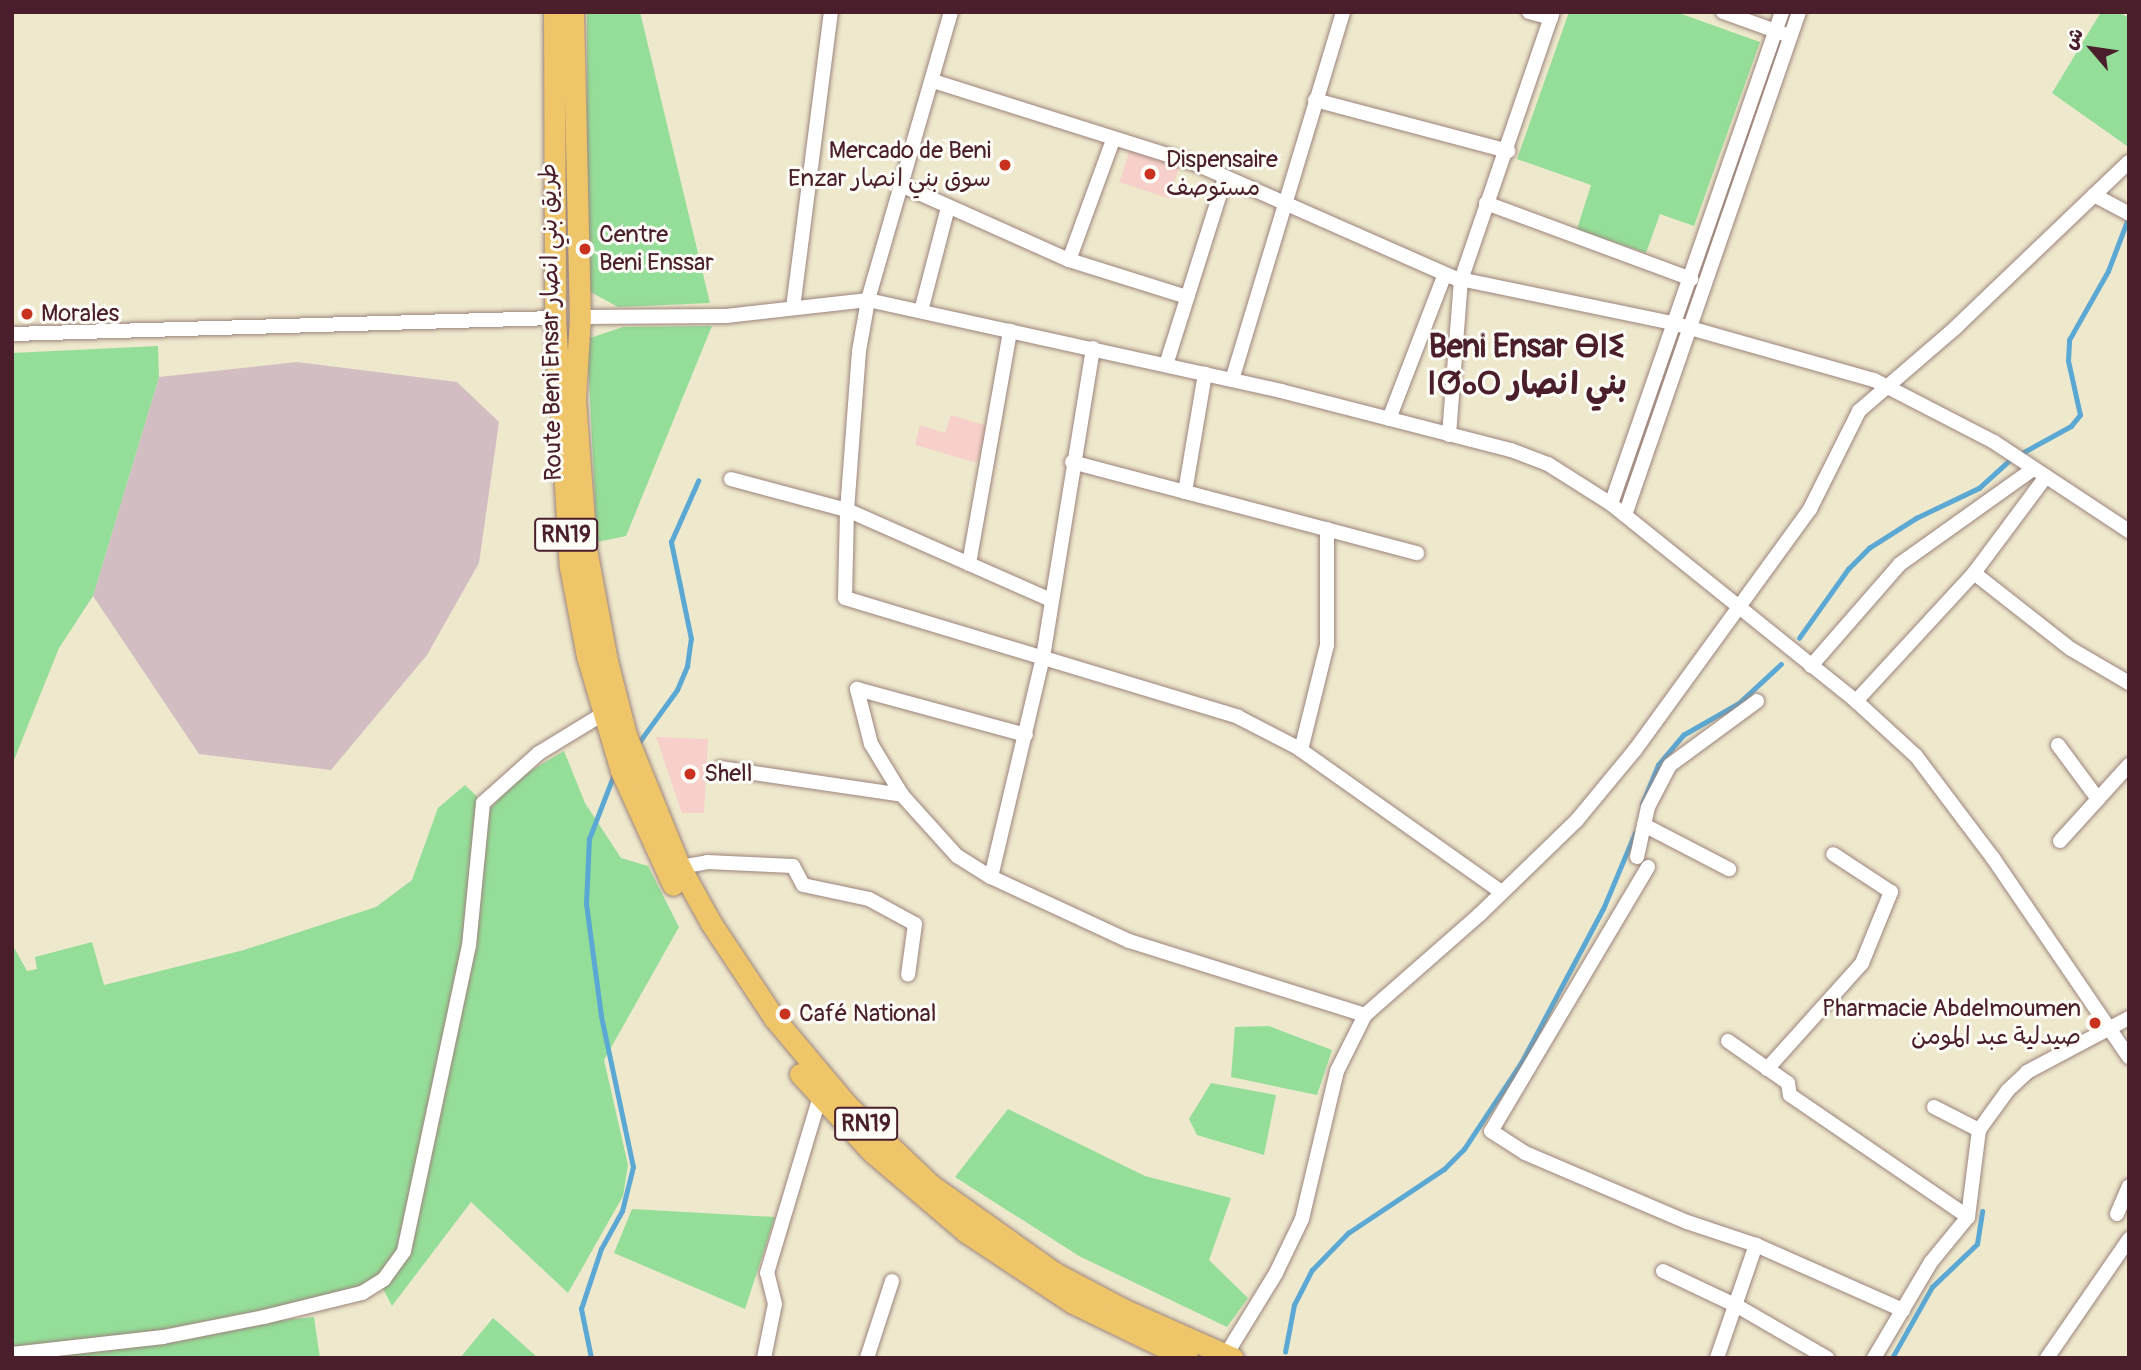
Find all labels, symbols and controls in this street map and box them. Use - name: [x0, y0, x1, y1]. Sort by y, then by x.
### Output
- north arrow: [2057, 14, 2127, 84]
- text: ش: [2058, 24, 2089, 54]
- place label: Mercado de Beni Enzar سوق بني انصار: [788, 137, 991, 193]
- place label: Dispensaire مستوصف: [1166, 146, 1278, 202]
- marker: Mercado de Beni Enzar سوق بني انصار: [997, 157, 1013, 173]
- street label: Route Beni Ensar طريق بني انصار: [534, 163, 568, 481]
- marker: Dispensaire مستوصف: [1140, 164, 1160, 184]
- place label: Centre Beni Enssar: [599, 221, 714, 277]
- marker: Centre Beni Enssar: [577, 241, 593, 257]
- place label: Morales: [41, 300, 119, 328]
- marker: Morales: [19, 306, 35, 322]
- district label: Beni Ensar ⴱⵏⵉ ⵏⵚⴰⵔ بني انصار: [1427, 329, 1627, 404]
- road number: RN19: [533, 516, 599, 554]
- place label: Shell: [704, 760, 753, 788]
- marker: Shell: [682, 766, 698, 782]
- place label: Pharmacie Abdelmoumen صيدلية عبد المومن: [1822, 995, 2081, 1051]
- place label: Café National: [799, 1000, 936, 1028]
- marker: Café National: [777, 1006, 793, 1022]
- marker: Pharmacie Abdelmoumen صيدلية عبد المومن: [2087, 1015, 2103, 1031]
- road number: RN19: [833, 1105, 899, 1144]

